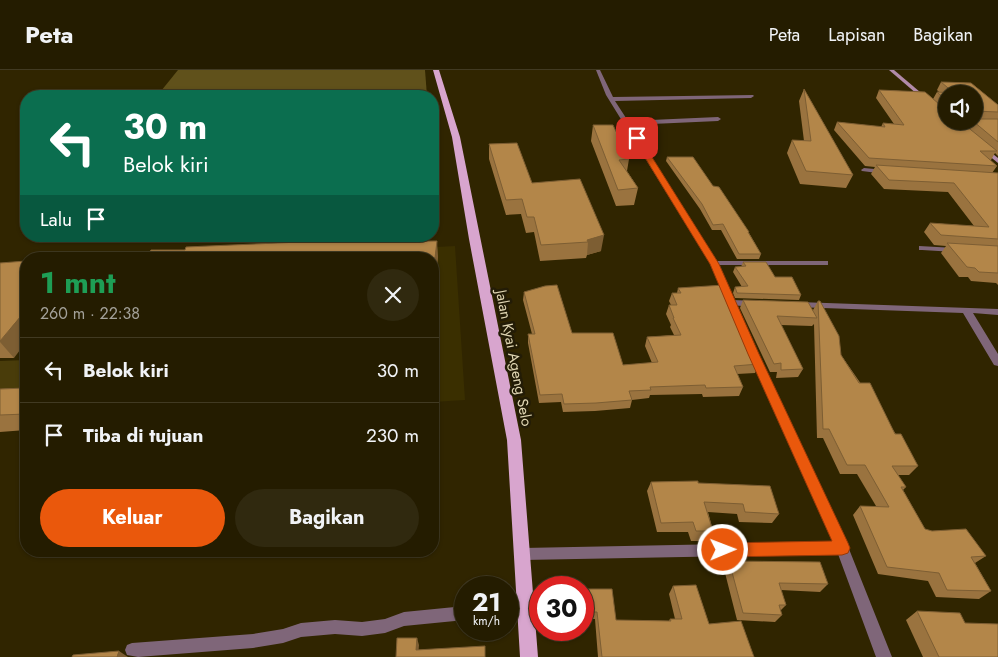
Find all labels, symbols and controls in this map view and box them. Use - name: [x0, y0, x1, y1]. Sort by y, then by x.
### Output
- text: Peta: [25, 17, 74, 52]
- text: Peta: [769, 22, 800, 48]
- text: Lapisan: [828, 22, 885, 48]
- text: Bagikan: [913, 22, 973, 48]
- map controls: [938, 85, 983, 130]
- button: sound: [938, 85, 983, 130]
- text: 30 m: [123, 102, 207, 152]
- icon: left: [40, 110, 105, 175]
- pin: [616, 117, 658, 159]
- icon: arrive: [623, 124, 651, 152]
- text: Belok kiri: [123, 148, 209, 180]
- icon: arrive: [82, 205, 110, 233]
- text: Lalu: [40, 206, 72, 233]
- text: 1 mnt: [40, 261, 116, 304]
- button: close: [367, 269, 419, 321]
- street label: Jalan Kyai Ageng Selo: [490, 286, 538, 428]
- text: 260 m · 22:38: [40, 302, 140, 325]
- icon: left: [40, 356, 68, 384]
- text: Belok kiri: [83, 357, 169, 384]
- text: 30 m: [377, 357, 419, 384]
- icon: arrive: [40, 421, 68, 449]
- text: Tiba di tujuan: [83, 422, 203, 449]
- text: 230 m: [366, 422, 419, 449]
- button: Keluar: [40, 489, 225, 547]
- button: Bagikan: [235, 489, 419, 547]
- position arrow: [696, 523, 748, 575]
- speed limit sign: 30: [529, 576, 594, 641]
- text: 21: [472, 584, 501, 620]
- text: km/h: [473, 612, 500, 630]

